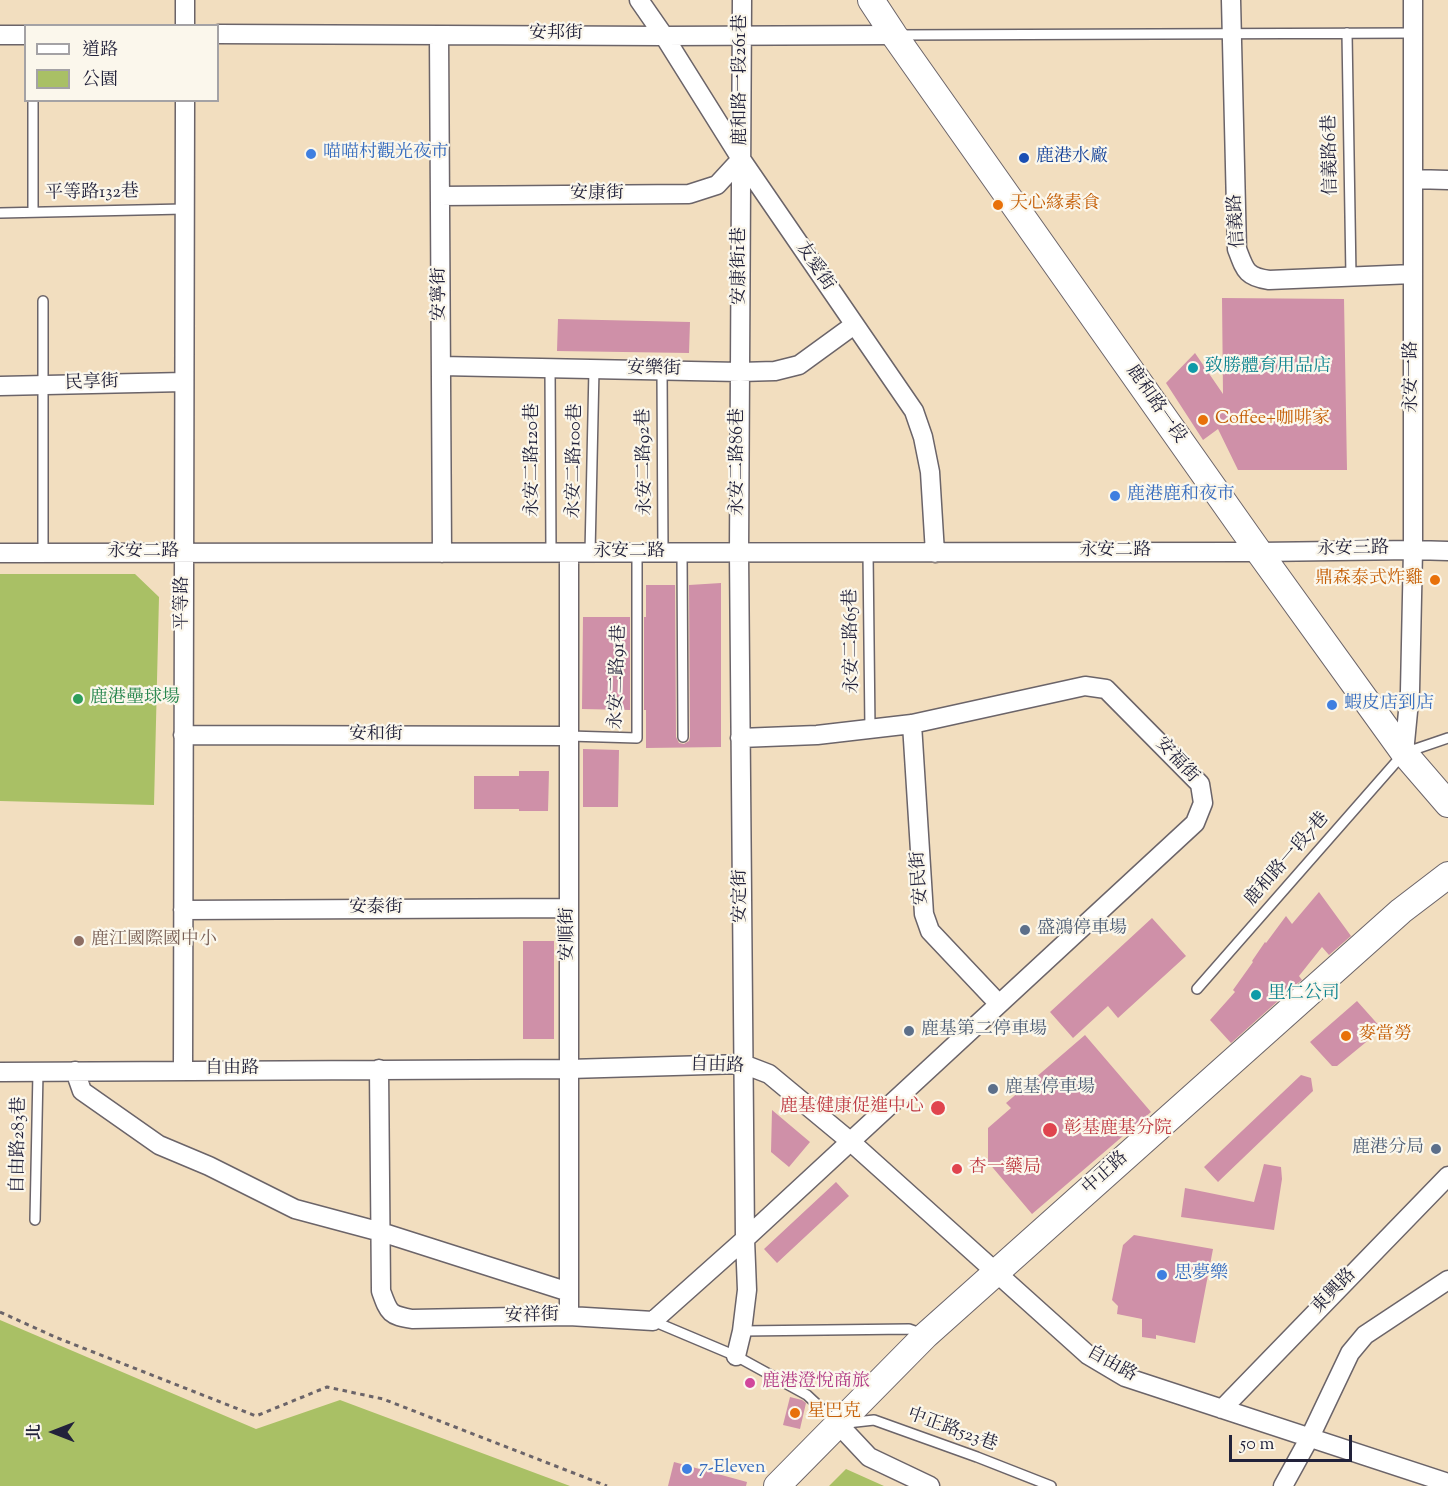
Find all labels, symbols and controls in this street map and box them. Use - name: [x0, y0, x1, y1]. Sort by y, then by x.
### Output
- street label: 鹿和路一段261巷: [731, 14, 753, 146]
- legend: [24, 24, 219, 102]
- street label: 安邦街: [529, 24, 583, 46]
- text: 道路: [82, 38, 118, 64]
- text: 公園: [82, 68, 118, 94]
- street label: 信義路6巷: [1320, 114, 1344, 196]
- place label: 喵喵村觀光夜市: [323, 143, 449, 165]
- marker: 喵喵村觀光夜市: [304, 147, 318, 161]
- place label: 鹿港水廠: [1036, 147, 1108, 169]
- marker: 鹿港水廠: [1017, 151, 1031, 165]
- street label: 平等路132巷: [45, 182, 139, 206]
- street label: 安康街: [570, 184, 624, 206]
- street label: 信義路: [1225, 193, 1251, 249]
- place label: 天心緣素食: [1010, 194, 1100, 216]
- marker: 天心緣素食: [991, 198, 1005, 212]
- street label: 安康街1巷: [730, 227, 752, 305]
- street label: 友愛街: [790, 239, 838, 295]
- street label: 安寧街: [430, 267, 452, 321]
- street label: 永安一路: [1402, 341, 1424, 413]
- place label: 致勝體育用品店: [1205, 357, 1331, 379]
- street label: 安樂街: [627, 359, 681, 381]
- marker: 致勝體育用品店: [1186, 361, 1200, 375]
- street label: 鹿和路一段: [1120, 362, 1190, 448]
- street label: 民享街: [65, 372, 119, 396]
- street label: 永安二路120巷: [523, 403, 545, 517]
- street label: 永安二路100巷: [564, 403, 588, 519]
- street label: 永安二路92巷: [634, 408, 658, 516]
- street label: 永安二路86巷: [728, 408, 750, 516]
- place label: Coffee+咖啡家: [1215, 409, 1330, 431]
- marker: Coffee+咖啡家: [1196, 413, 1210, 427]
- place label: 鹿港鹿和夜市: [1127, 485, 1235, 507]
- marker: 鹿港鹿和夜市: [1108, 489, 1122, 503]
- street label: 永安三路: [1317, 539, 1389, 561]
- street label: 永安二路: [1079, 541, 1151, 563]
- street label: 永安二路: [107, 542, 179, 564]
- street label: 永安二路: [593, 542, 665, 564]
- place label: 鼎森泰式炸雞: [1315, 569, 1423, 591]
- marker: 鼎森泰式炸雞: [1428, 573, 1442, 587]
- street label: 平等路: [173, 576, 195, 630]
- street label: 永安二路65巷: [841, 588, 865, 694]
- street label: 永安二路91巷: [606, 624, 632, 730]
- place label: 鹿港壘球場: [90, 688, 180, 710]
- marker: 鹿港壘球場: [71, 692, 85, 706]
- place label: 蝦皮店到店: [1344, 694, 1434, 716]
- marker: 蝦皮店到店: [1325, 698, 1339, 712]
- street label: 安和街: [349, 725, 403, 747]
- street label: 安福街: [1150, 734, 1202, 788]
- street label: 鹿和路一段7巷: [1241, 809, 1335, 911]
- street label: 安民街: [908, 850, 934, 906]
- street label: 安定街: [731, 869, 753, 923]
- street label: 安泰街: [349, 898, 403, 920]
- street label: 安順街: [558, 907, 580, 961]
- place label: 盛鴻停車場: [1037, 919, 1127, 941]
- marker: 盛鴻停車場: [1018, 923, 1032, 937]
- place label: 鹿江國際國中小: [91, 930, 217, 952]
- marker: 鹿江國際國中小: [72, 934, 86, 948]
- place label: 里仁公司: [1268, 984, 1340, 1006]
- marker: 里仁公司: [1249, 988, 1263, 1002]
- place label: 鹿基第二停車場: [921, 1020, 1047, 1042]
- marker: 鹿基第二停車場: [902, 1024, 916, 1038]
- place label: 麥當勞: [1358, 1025, 1412, 1047]
- marker: 麥當勞: [1339, 1029, 1353, 1043]
- street label: 自由路: [690, 1055, 744, 1079]
- street label: 自由路: [205, 1059, 259, 1081]
- place label: 鹿基停車場: [1005, 1078, 1095, 1100]
- marker: 鹿基停車場: [986, 1082, 1000, 1096]
- street label: 自由路283巷: [8, 1096, 32, 1194]
- place label: 鹿基健康促進中心: [780, 1097, 924, 1119]
- marker: 鹿基健康促進中心: [929, 1099, 947, 1117]
- place label: 彰基鹿基分院: [1064, 1119, 1172, 1141]
- marker: 彰基鹿基分院: [1041, 1121, 1059, 1139]
- place label: 鹿港分局: [1352, 1138, 1424, 1160]
- marker: 鹿港分局: [1429, 1142, 1443, 1156]
- street label: 中正路: [1079, 1148, 1133, 1200]
- place label: 杏一藥局: [969, 1158, 1041, 1180]
- marker: 杏一藥局: [950, 1162, 964, 1176]
- place label: 思夢樂: [1174, 1264, 1228, 1286]
- street label: 東興路: [1308, 1265, 1362, 1319]
- marker: 思夢樂: [1155, 1268, 1169, 1282]
- street label: 安祥街: [505, 1306, 559, 1328]
- street label: 自由路: [1082, 1342, 1140, 1388]
- place label: 鹿港澄悅商旅: [762, 1372, 870, 1394]
- marker: 鹿港澄悅商旅: [743, 1376, 757, 1390]
- north arrow: [24, 1402, 84, 1462]
- place label: 星巴克: [807, 1402, 861, 1424]
- street label: 中正路523巷: [904, 1405, 1000, 1457]
- marker: 星巴克: [788, 1406, 802, 1420]
- scale bar: [1232, 1423, 1355, 1461]
- text: 北: [24, 1424, 47, 1440]
- text: 50 m: [1240, 1432, 1274, 1458]
- place label: 7-Eleven: [699, 1458, 766, 1480]
- marker: 7-Eleven: [680, 1462, 694, 1476]

